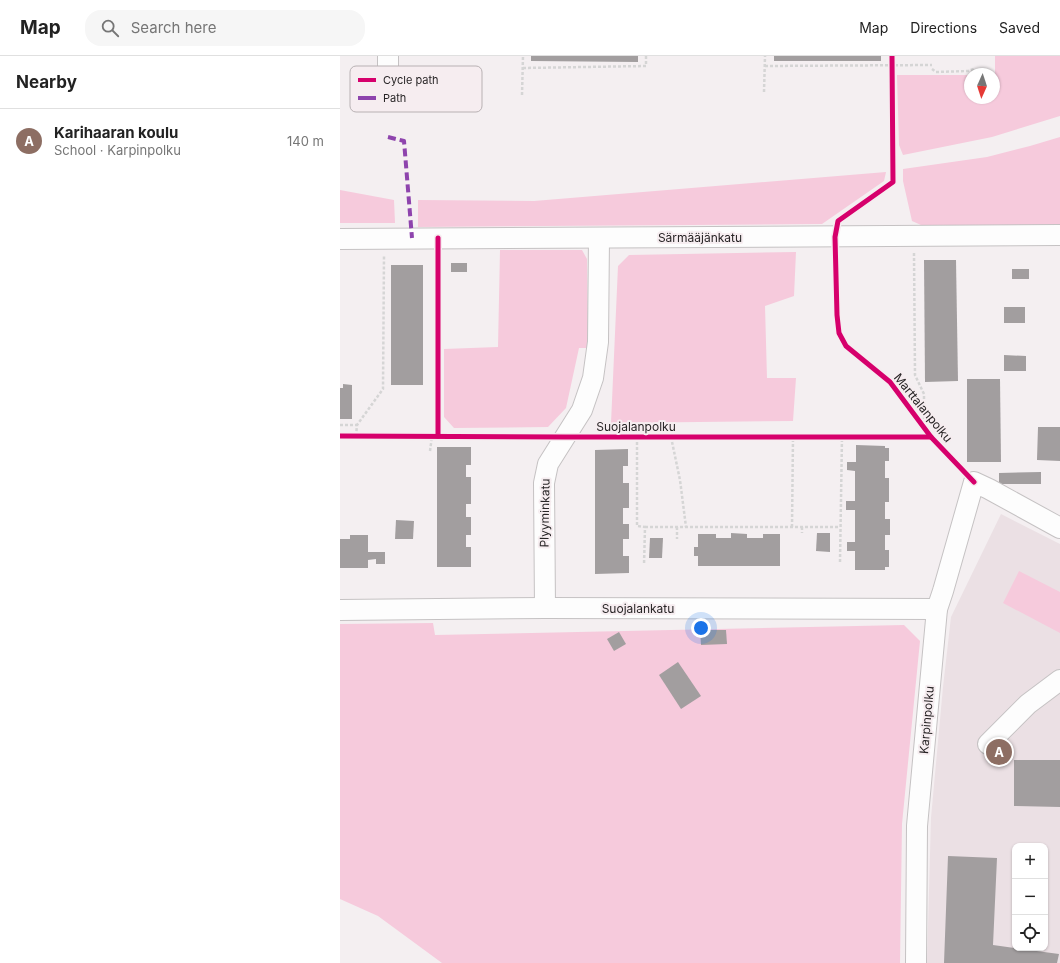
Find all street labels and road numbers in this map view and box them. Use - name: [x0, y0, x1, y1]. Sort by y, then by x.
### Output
- street label: Särmääjänkatu: [658, 230, 742, 245]
- street label: Marttalanpolku: [891, 370, 956, 445]
- street label: Suojalanpolku: [596, 419, 676, 434]
- street label: Plyyminkatu: [536, 478, 553, 548]
- street label: Suojalankatu: [602, 601, 674, 616]
- street label: Karpinpolku: [916, 685, 937, 754]

